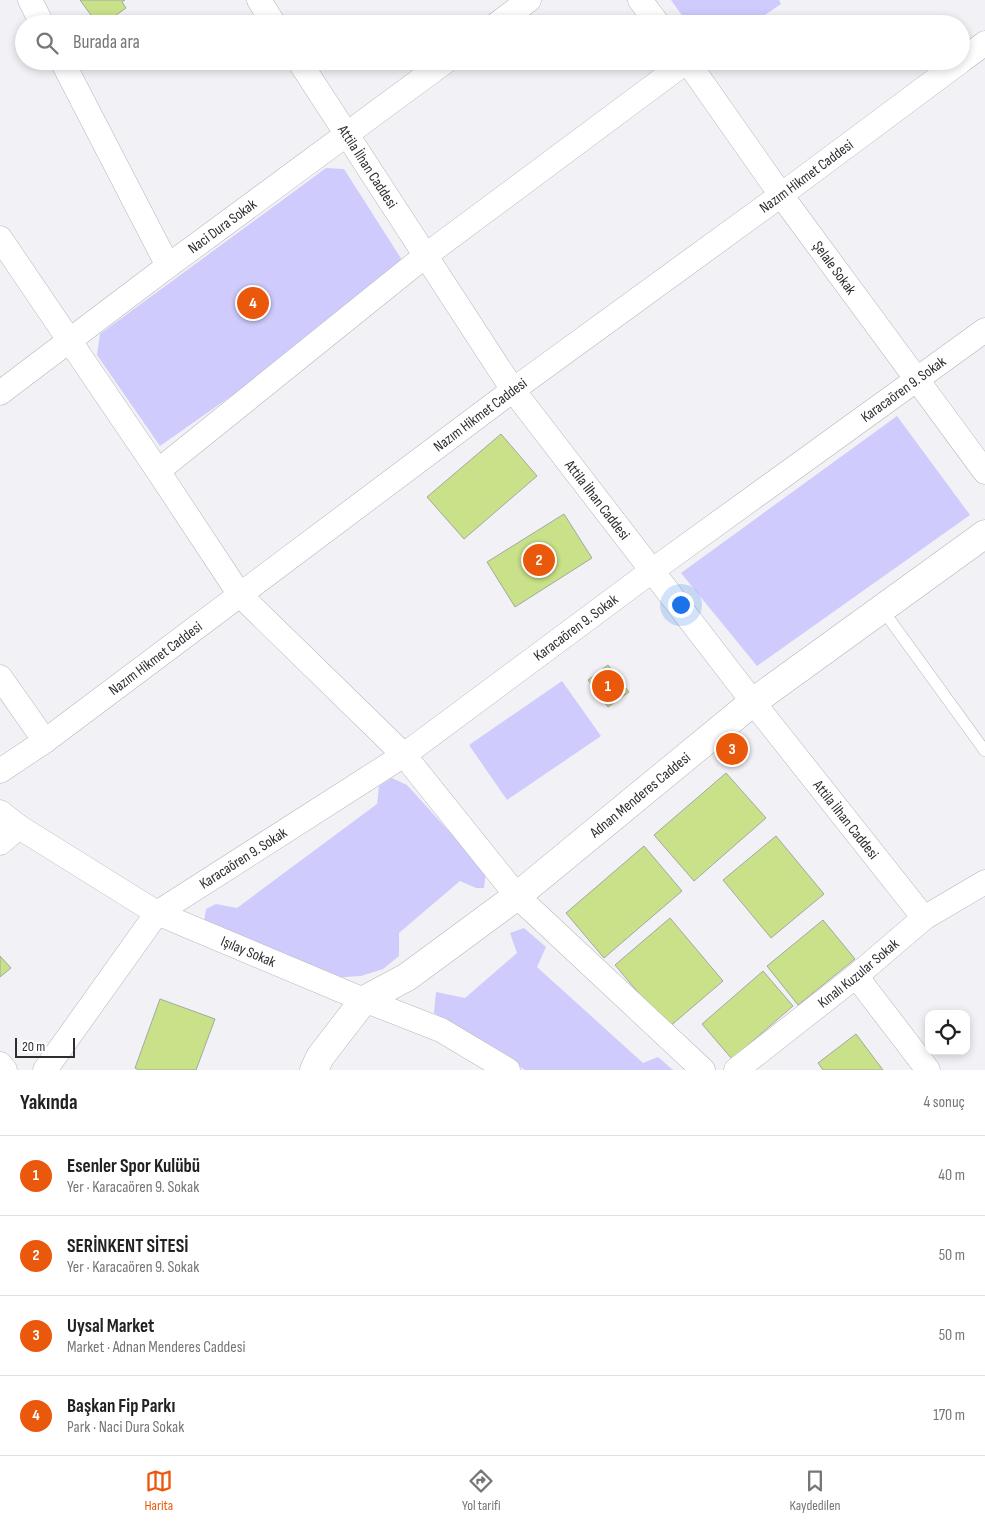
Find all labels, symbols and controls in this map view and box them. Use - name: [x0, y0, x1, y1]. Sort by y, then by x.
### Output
- search box: [15, 15, 970, 70]
- icon: search: [33, 29, 61, 57]
- text: Burada ara: [73, 31, 140, 54]
- street label: Attila İlhan Caddesi: [333, 120, 402, 212]
- street label: Nazım Hikmet Caddesi: [756, 135, 857, 217]
- street label: Naci Dura Sokak: [184, 194, 260, 258]
- street label: Şelale Sokak: [808, 237, 861, 299]
- pin: 4: [237, 284, 269, 322]
- street label: Karacaören 9. Sokak: [857, 352, 950, 426]
- street label: Nazım Hikmet Caddesi: [430, 373, 531, 456]
- street label: Attila İlhan Caddesi: [560, 455, 634, 544]
- pin: 2: [523, 541, 555, 579]
- street label: Karacaören 9. Sokak: [530, 590, 622, 665]
- your location: [668, 592, 694, 618]
- street label: Nazım Hikmet Caddesi: [105, 617, 206, 699]
- pin: 1: [592, 667, 624, 705]
- pin: 3: [716, 730, 748, 768]
- street label: Adnan Menderes Caddesi: [585, 748, 694, 842]
- street label: Attila İlhan Caddesi: [808, 775, 883, 863]
- street label: Karacaören 9. Sokak: [196, 823, 291, 893]
- street label: Işılay Sokak: [218, 931, 279, 971]
- street label: Kınalı Kuzular Sokak: [814, 934, 903, 1012]
- map controls: [925, 1010, 970, 1055]
- button: locate: [925, 1010, 970, 1055]
- scale bar: [15, 1035, 75, 1058]
- text: 20 m: [22, 1038, 45, 1055]
- text: Yakında: [20, 1090, 77, 1115]
- text: 4 sonuç: [923, 1093, 965, 1112]
- text: Esenler Spor Kulübü: [67, 1155, 200, 1178]
- text: 1: [33, 1166, 39, 1185]
- text: 40 m: [938, 1166, 965, 1185]
- text: Yer · Karacaören 9. Sokak: [67, 1178, 199, 1197]
- text: SERİNKENT SİTESİ: [67, 1235, 189, 1258]
- text: 2: [32, 1246, 40, 1265]
- text: 50 m: [939, 1246, 965, 1265]
- text: Yer · Karacaören 9. Sokak: [67, 1258, 199, 1277]
- text: Uysal Market: [67, 1315, 154, 1338]
- text: 3: [32, 1326, 40, 1345]
- text: 50 m: [939, 1326, 965, 1345]
- text: Market · Adnan Menderes Caddesi: [67, 1338, 245, 1357]
- text: Başkan Fip Parkı: [67, 1395, 175, 1418]
- text: 4: [32, 1406, 40, 1425]
- text: 170 m: [933, 1406, 965, 1425]
- text: Park · Naci Dura Sokak: [67, 1418, 184, 1437]
- tab: Harita: [144, 1467, 173, 1514]
- tab: Yol tarifi: [462, 1467, 501, 1514]
- tab: Kaydedilen: [790, 1467, 841, 1514]

